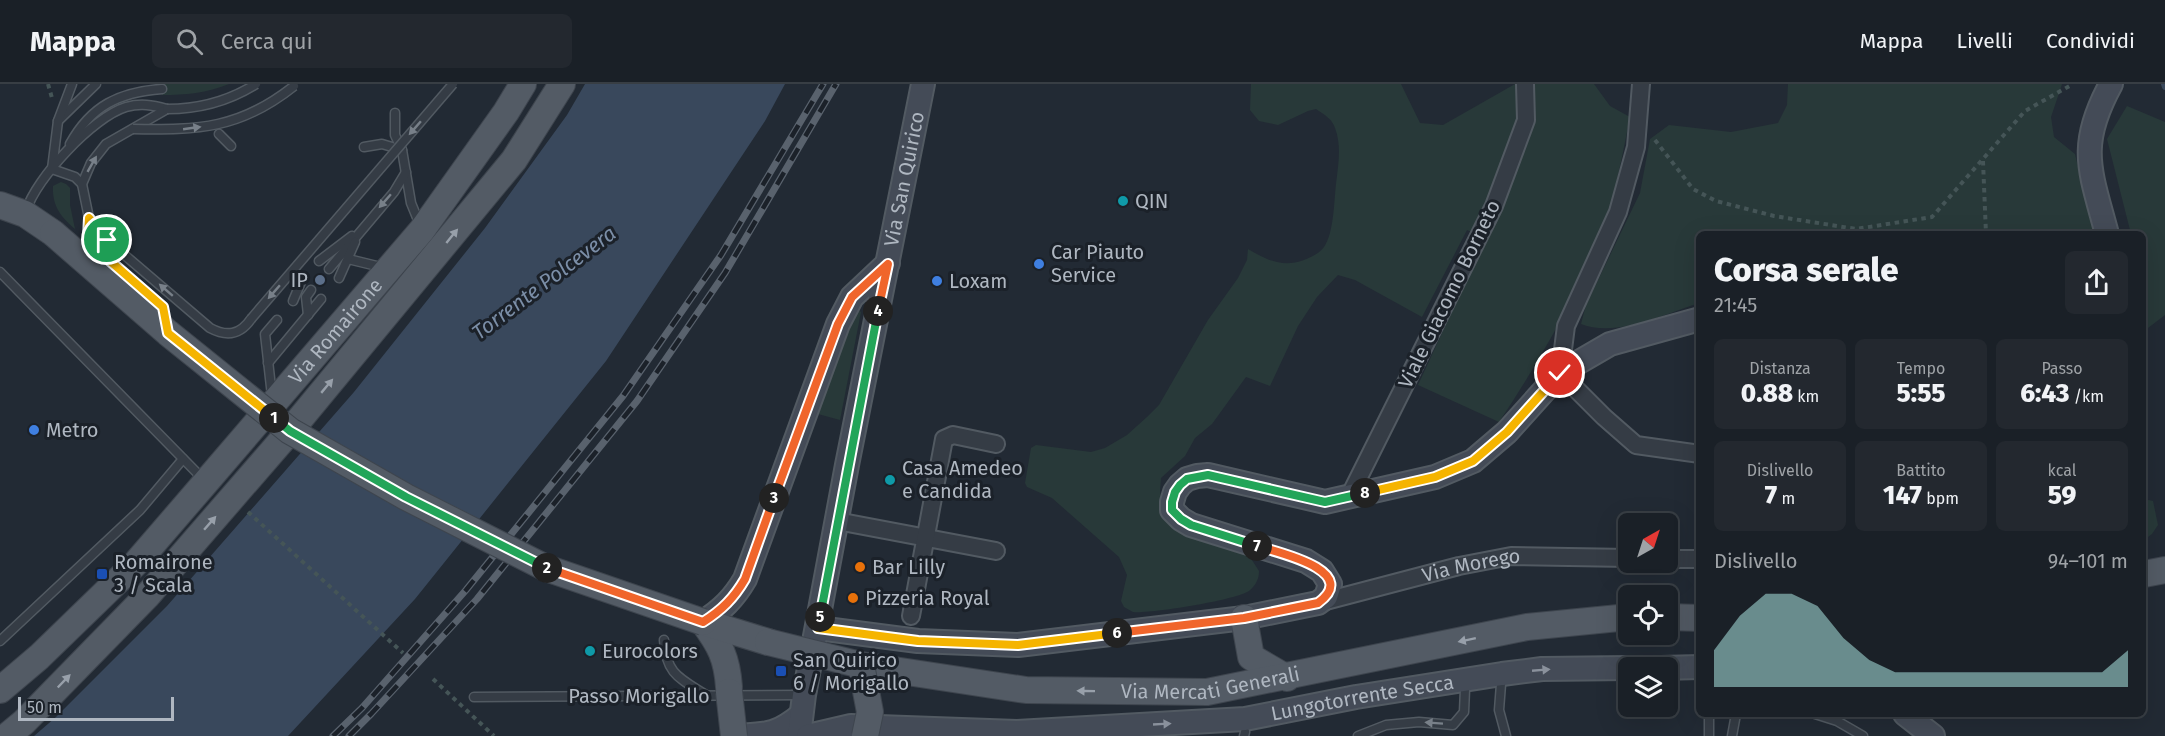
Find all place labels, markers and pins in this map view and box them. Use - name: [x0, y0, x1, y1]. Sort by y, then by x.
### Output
- place label: QIN: [1135, 189, 1168, 213]
- marker: QIN: [1116, 194, 1130, 208]
- pin: [81, 214, 132, 265]
- place label: Car Piauto Service: [1051, 240, 1144, 287]
- marker: Car Piauto Service: [1032, 257, 1046, 271]
- place label: IP: [290, 268, 308, 292]
- place label: Loxam: [949, 269, 1007, 293]
- marker: IP: [313, 273, 327, 287]
- marker: Loxam: [930, 274, 944, 288]
- pin: 4: [863, 296, 893, 326]
- pin: [1534, 347, 1585, 398]
- pin: 1: [259, 403, 289, 433]
- place label: Metro: [46, 418, 98, 442]
- marker: Metro: [27, 423, 41, 437]
- place label: Casa Amedeo e Candida: [902, 456, 1023, 503]
- marker: Casa Amedeo e Candida: [883, 473, 897, 487]
- pin: 8: [1350, 478, 1380, 508]
- pin: 3: [759, 483, 789, 513]
- pin: 7: [1242, 531, 1272, 561]
- place label: Romairone 3 / Scala: [114, 550, 213, 597]
- pin: 2: [532, 553, 562, 583]
- place label: Bar Lilly: [872, 555, 945, 579]
- marker: Bar Lilly: [853, 560, 867, 574]
- marker: Romairone 3 / Scala: [95, 567, 109, 581]
- place label: Pizzeria Royal: [865, 586, 990, 610]
- marker: Pizzeria Royal: [846, 591, 860, 605]
- pin: 5: [805, 602, 835, 632]
- pin: 6: [1102, 618, 1132, 648]
- place label: Eurocolors: [602, 639, 698, 663]
- marker: Eurocolors: [583, 644, 597, 658]
- place label: San Quirico 6 / Morigallo: [793, 648, 909, 695]
- marker: San Quirico 6 / Morigallo: [774, 664, 788, 678]

